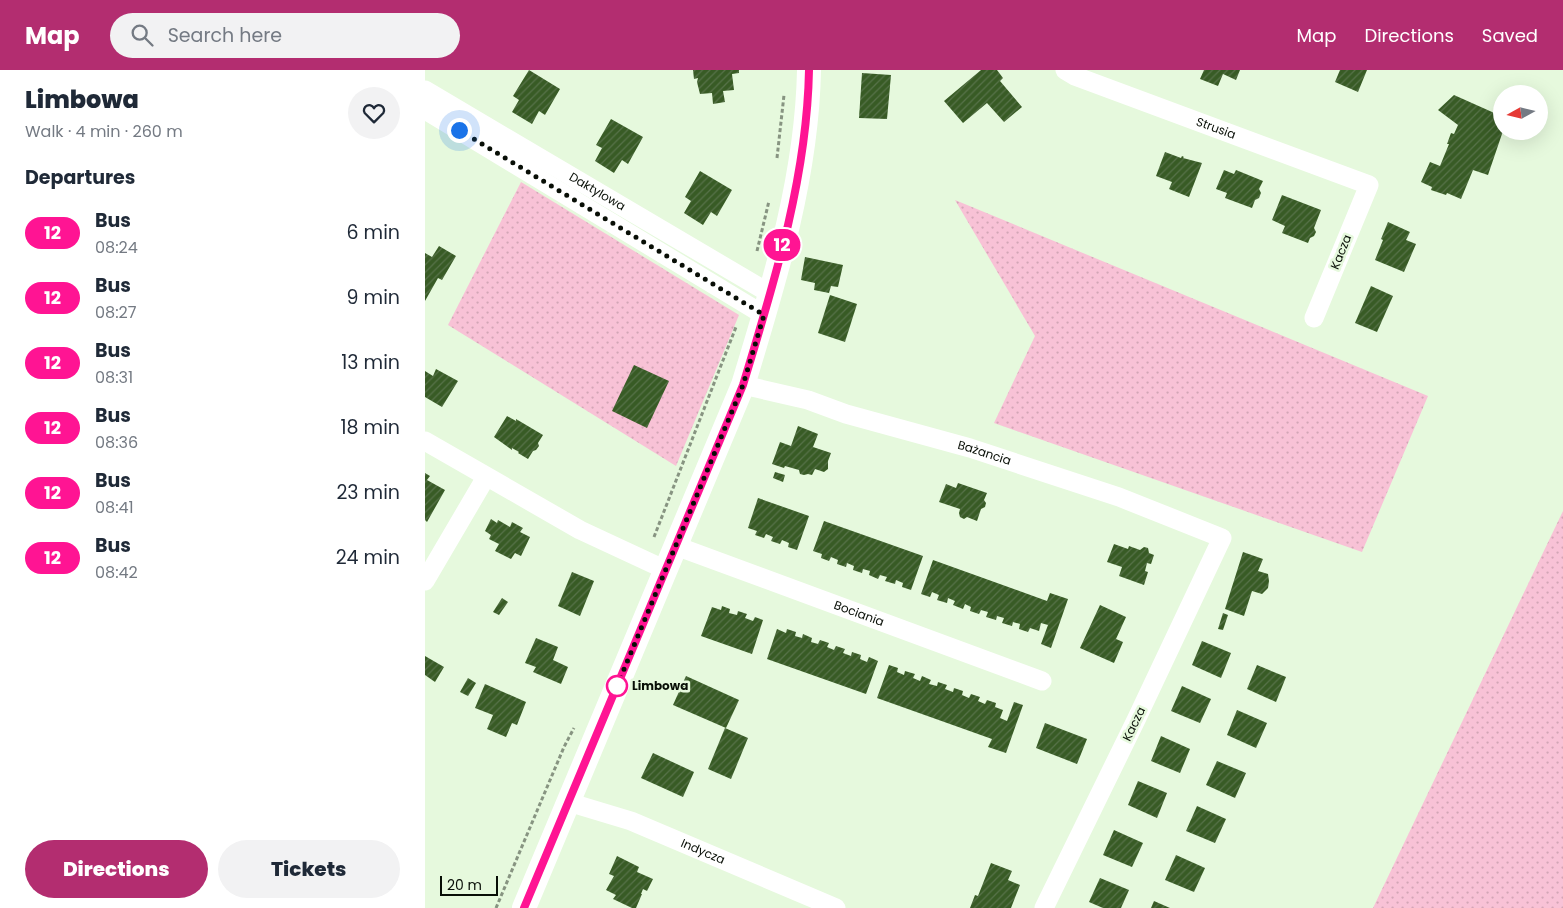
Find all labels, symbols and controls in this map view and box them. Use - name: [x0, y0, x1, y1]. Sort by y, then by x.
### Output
- search box: [110, 13, 460, 58]
- text: Map: [25, 19, 80, 52]
- icon: search: [128, 21, 156, 49]
- text: Search here: [168, 22, 282, 49]
- text: Map: [1297, 23, 1336, 48]
- text: Directions: [1364, 23, 1454, 48]
- text: Saved: [1482, 23, 1538, 48]
- text: Limbowa: [25, 83, 139, 116]
- north arrow: [1493, 85, 1547, 140]
- map controls: [1493, 85, 1548, 140]
- button: heart: [348, 87, 400, 139]
- street label: Strusia: [1194, 113, 1238, 143]
- your location: [447, 118, 472, 143]
- text: Walk · 4 min · 260 m: [25, 120, 183, 143]
- text: Departures: [25, 164, 135, 191]
- street label: Daktylowa: [566, 168, 629, 214]
- text: Bus: [95, 207, 131, 234]
- text: 6 min: [346, 219, 400, 246]
- text: 12: [44, 220, 61, 245]
- line badge: 12: [759, 229, 805, 261]
- text: 12: [773, 232, 791, 257]
- street label: Kacza: [1326, 232, 1355, 272]
- text: 08:24: [95, 236, 138, 259]
- text: Bus: [95, 272, 131, 299]
- text: 9 min: [347, 284, 400, 311]
- text: 12: [44, 285, 61, 310]
- text: 08:27: [95, 301, 137, 324]
- text: Bus: [95, 337, 131, 364]
- text: 13 min: [341, 349, 400, 376]
- text: 12: [44, 350, 61, 375]
- text: 08:31: [95, 366, 133, 389]
- text: Bus: [95, 402, 131, 429]
- text: 18 min: [340, 414, 400, 441]
- text: 12: [44, 415, 61, 440]
- text: 08:36: [95, 431, 138, 454]
- street label: Bażancia: [956, 436, 1013, 469]
- text: Bus: [95, 467, 131, 494]
- text: 23 min: [336, 479, 400, 506]
- text: 12: [44, 480, 61, 505]
- text: 08:41: [95, 496, 134, 519]
- text: Bus: [95, 532, 131, 559]
- text: 24 min: [336, 544, 400, 571]
- text: 12: [44, 545, 61, 570]
- text: 08:42: [95, 561, 138, 584]
- street label: Bociania: [832, 596, 887, 630]
- marker: Limbowa: [606, 675, 628, 697]
- place label: Limbowa: [632, 677, 688, 694]
- street label: Kacza: [1118, 704, 1149, 744]
- street label: Indycza: [678, 834, 728, 868]
- button: Directions: [25, 840, 208, 898]
- button: Tickets: [218, 840, 400, 898]
- scale bar: [440, 873, 497, 896]
- text: 20 m: [447, 875, 482, 895]

